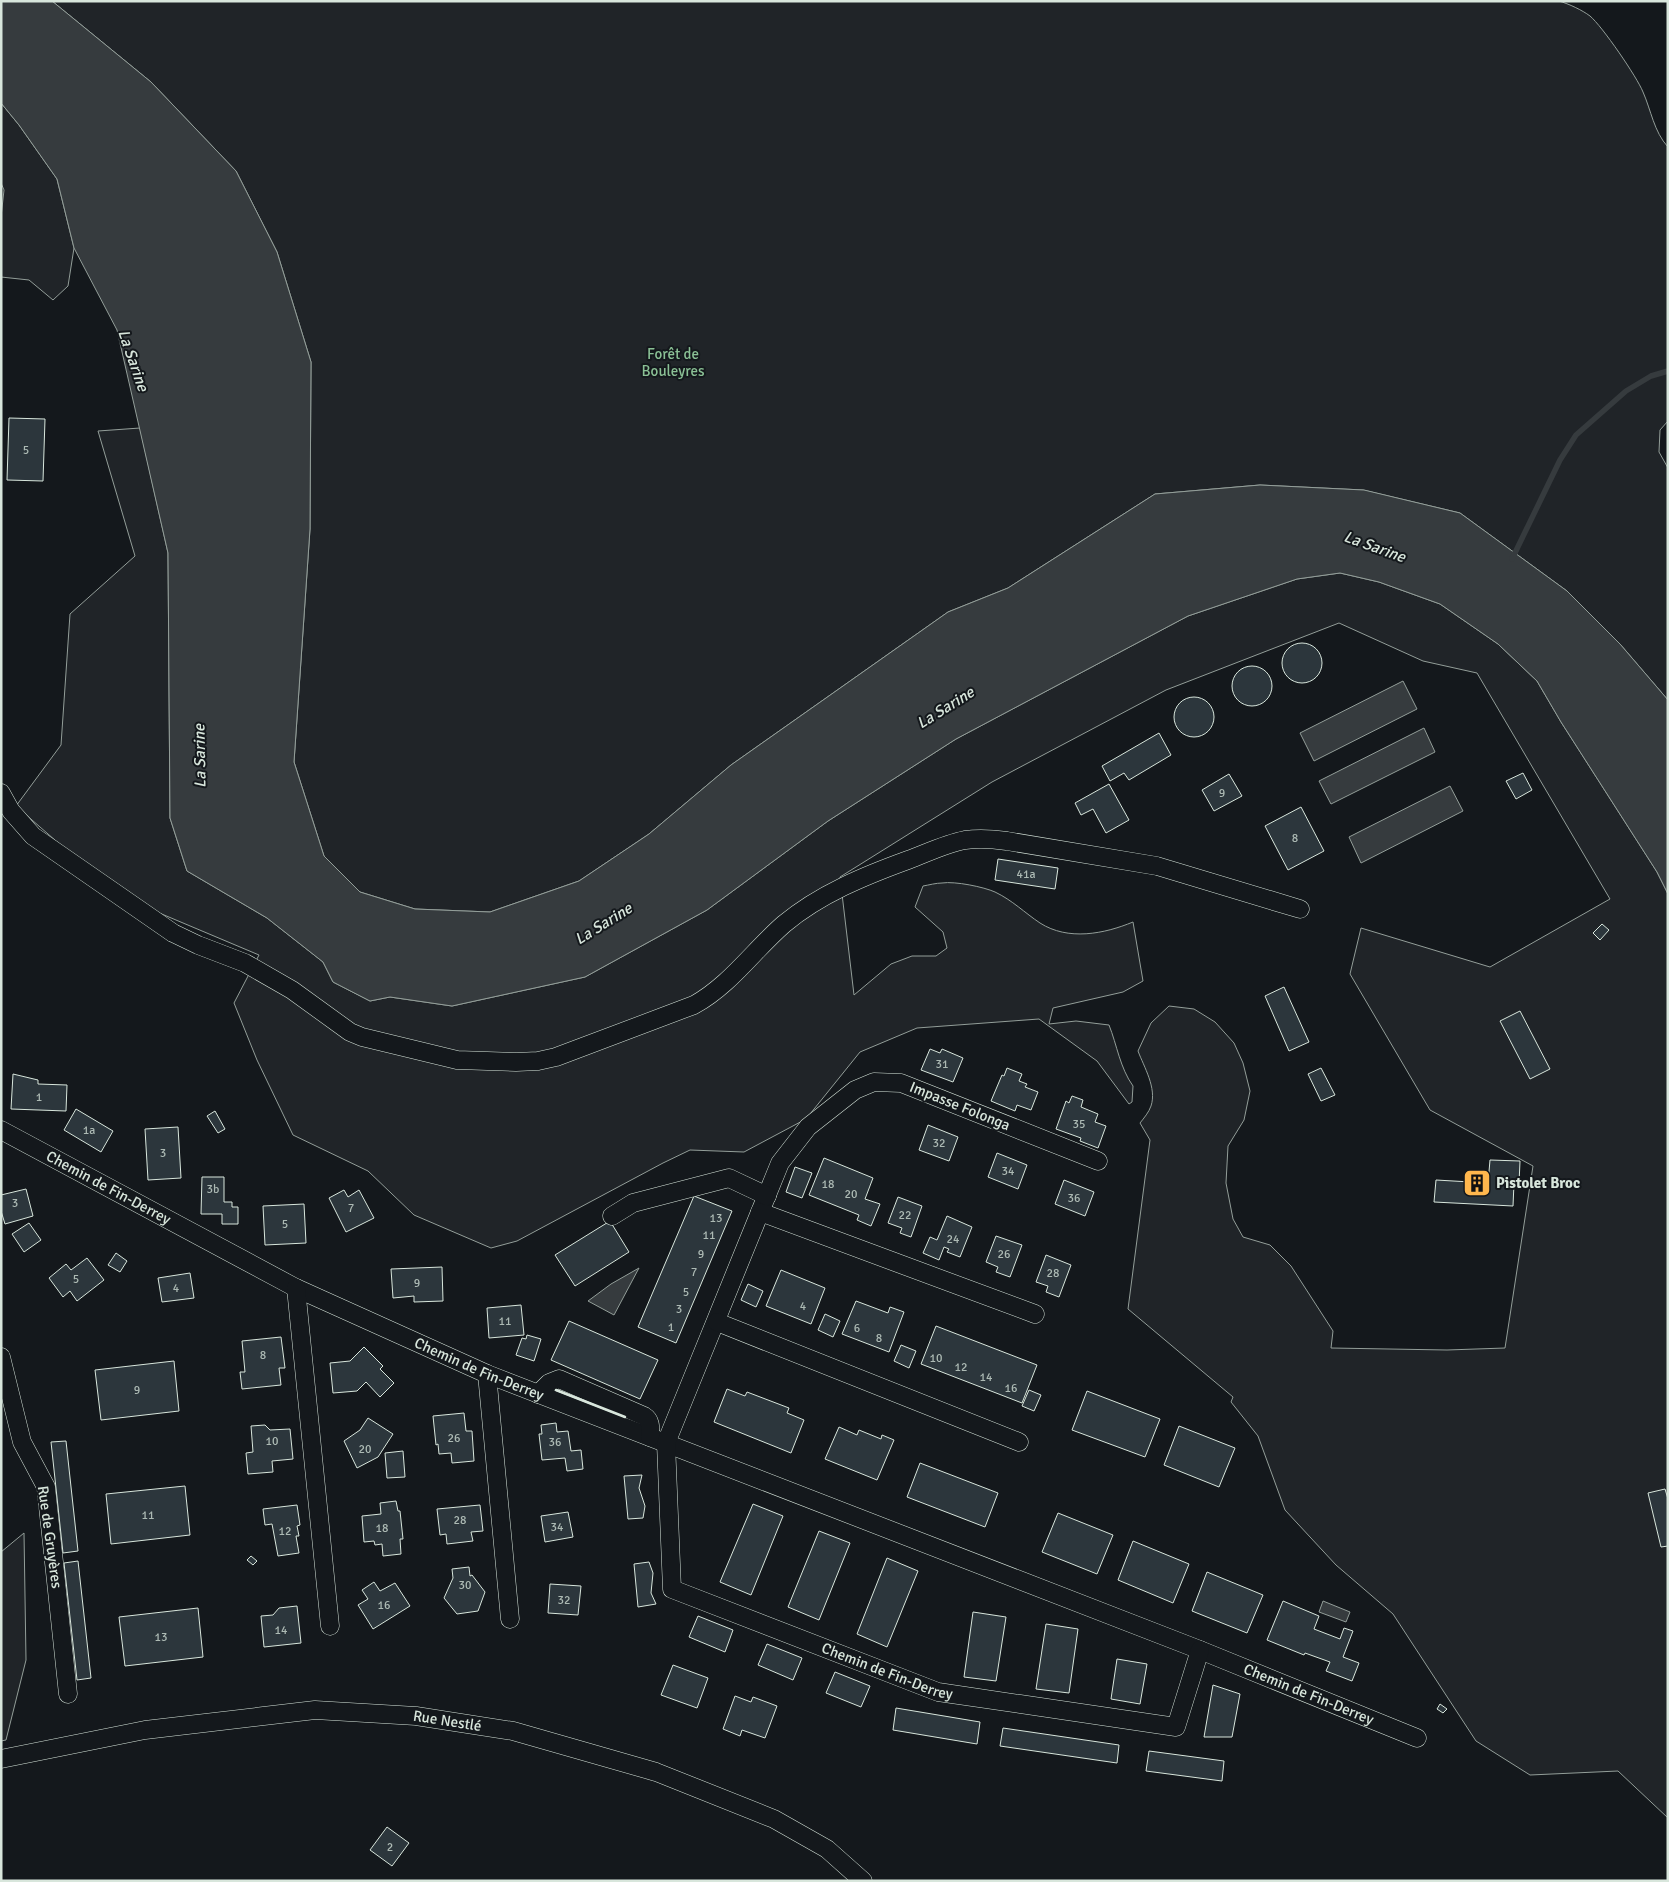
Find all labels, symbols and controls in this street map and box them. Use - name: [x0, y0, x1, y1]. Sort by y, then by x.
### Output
- water label: La Sarine: [113, 327, 153, 395]
- park label: Forêt de Bouleyres: [642, 345, 705, 380]
- house number: 5: [23, 443, 29, 458]
- water label: La Sarine: [1341, 527, 1409, 568]
- water label: La Sarine: [913, 682, 979, 733]
- water label: La Sarine: [189, 723, 211, 788]
- house number: 9: [1219, 786, 1225, 801]
- house number: 8: [1292, 831, 1298, 846]
- house number: 41a: [1016, 867, 1036, 882]
- water label: La Sarine: [571, 898, 637, 949]
- house number: 31: [936, 1057, 948, 1072]
- street label: Impasse Folonga: [907, 1078, 1013, 1134]
- house number: 1: [36, 1090, 42, 1105]
- house number: 35: [1073, 1117, 1085, 1132]
- house number: 1a: [83, 1123, 95, 1138]
- house number: 32: [933, 1136, 945, 1151]
- house number: 3: [160, 1146, 166, 1161]
- street label: Chemin de Fin-Derrey: [43, 1147, 174, 1228]
- house number: 34: [1002, 1164, 1015, 1179]
- building icon: Pistolet Broc: [1462, 1168, 1492, 1198]
- place label: Pistolet Broc: [1496, 1174, 1580, 1192]
- house number: 18: [822, 1177, 834, 1192]
- house number: 3b: [207, 1182, 219, 1197]
- house number: 20: [845, 1187, 857, 1202]
- house number: 36: [1068, 1191, 1080, 1206]
- house number: 3: [12, 1196, 18, 1211]
- house number: 7: [348, 1201, 354, 1216]
- house number: 22: [899, 1208, 911, 1223]
- house number: 13: [710, 1211, 722, 1226]
- house number: 5: [282, 1217, 288, 1232]
- house number: 11: [703, 1228, 715, 1243]
- house number: 24: [947, 1232, 960, 1247]
- house number: 9: [698, 1247, 704, 1262]
- house number: 26: [998, 1247, 1010, 1262]
- house number: 7: [691, 1265, 697, 1280]
- house number: 28: [1047, 1266, 1059, 1281]
- house number: 5: [73, 1272, 79, 1287]
- house number: 9: [414, 1276, 420, 1291]
- house number: 4: [173, 1281, 180, 1296]
- house number: 5: [683, 1285, 689, 1300]
- house number: 4: [800, 1299, 807, 1314]
- house number: 3: [676, 1302, 682, 1317]
- house number: 11: [499, 1314, 511, 1329]
- house number: 1: [668, 1320, 674, 1335]
- house number: 6: [854, 1321, 860, 1336]
- house number: 8: [876, 1331, 882, 1346]
- street label: Chemin de Fin-Derrey: [412, 1334, 546, 1404]
- house number: 8: [260, 1348, 266, 1363]
- house number: 10: [930, 1351, 942, 1366]
- house number: 12: [955, 1360, 967, 1375]
- house number: 14: [980, 1370, 993, 1385]
- house number: 16: [1005, 1381, 1017, 1396]
- house number: 9: [134, 1383, 140, 1398]
- house number: 26: [448, 1431, 460, 1446]
- house number: 10: [266, 1434, 278, 1449]
- house number: 36: [549, 1435, 561, 1450]
- house number: 20: [359, 1442, 371, 1457]
- street label: Rue de Gruyères: [34, 1485, 66, 1590]
- house number: 11: [142, 1508, 154, 1523]
- house number: 28: [454, 1513, 466, 1528]
- house number: 34: [551, 1520, 564, 1535]
- house number: 18: [376, 1521, 388, 1536]
- house number: 12: [279, 1524, 291, 1539]
- house number: 30: [459, 1578, 471, 1593]
- house number: 32: [558, 1593, 570, 1608]
- house number: 16: [378, 1598, 390, 1613]
- house number: 14: [275, 1623, 288, 1638]
- house number: 13: [155, 1630, 167, 1645]
- street label: Chemin de Fin-Derrey: [819, 1639, 954, 1703]
- street label: Chemin de Fin-Derrey: [1241, 1660, 1376, 1729]
- street label: Rue Nestlé: [412, 1707, 483, 1735]
- house number: 2: [387, 1840, 393, 1855]

